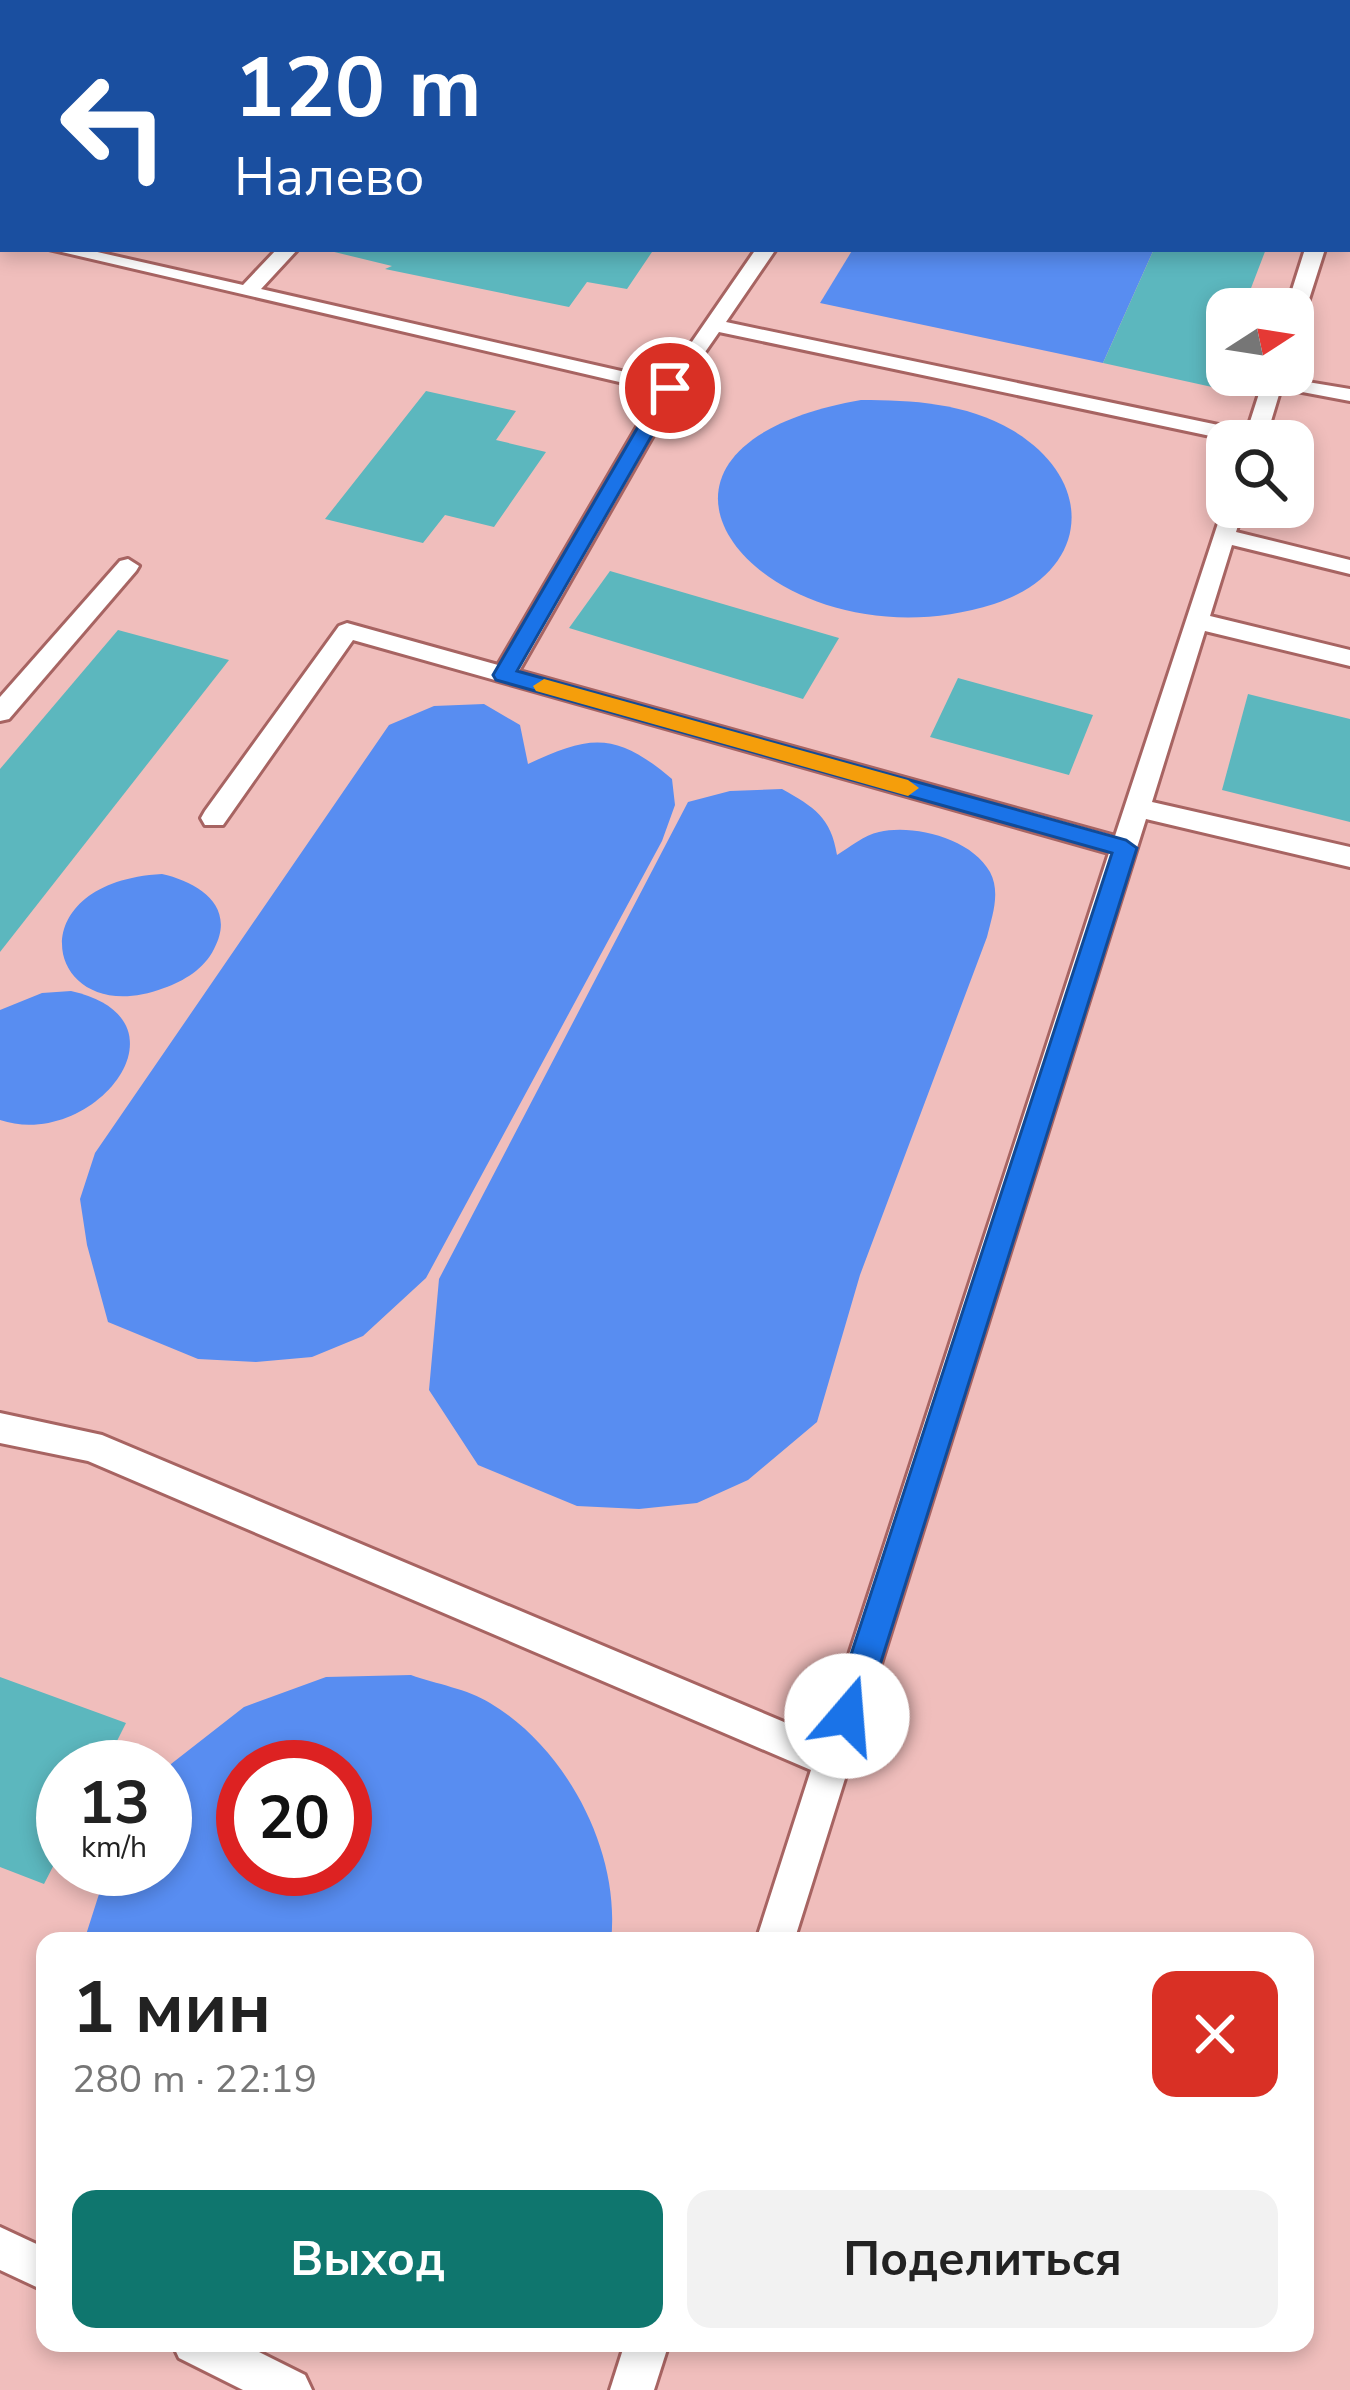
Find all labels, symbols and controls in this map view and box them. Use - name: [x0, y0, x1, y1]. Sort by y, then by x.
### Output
- text: 120 m: [234, 31, 482, 146]
- icon: left: [36, 48, 192, 204]
- text: Налево: [234, 140, 425, 214]
- north arrow: [1206, 288, 1314, 396]
- map controls: [1206, 288, 1314, 528]
- pin: [619, 337, 721, 439]
- icon: arrive: [637, 355, 703, 421]
- button: search: [1206, 420, 1314, 528]
- position arrow: [784, 1653, 910, 1779]
- speed limit sign: 20: [216, 1740, 372, 1896]
- text: 13: [78, 1762, 150, 1844]
- text: km/h: [81, 1827, 147, 1868]
- text: 1 мин: [72, 1959, 271, 2057]
- button: close: [1152, 1971, 1278, 2097]
- text: 280 m · 22:19: [72, 2053, 317, 2106]
- button: Выход: [72, 2190, 663, 2328]
- button: Поделиться: [687, 2190, 1278, 2328]

